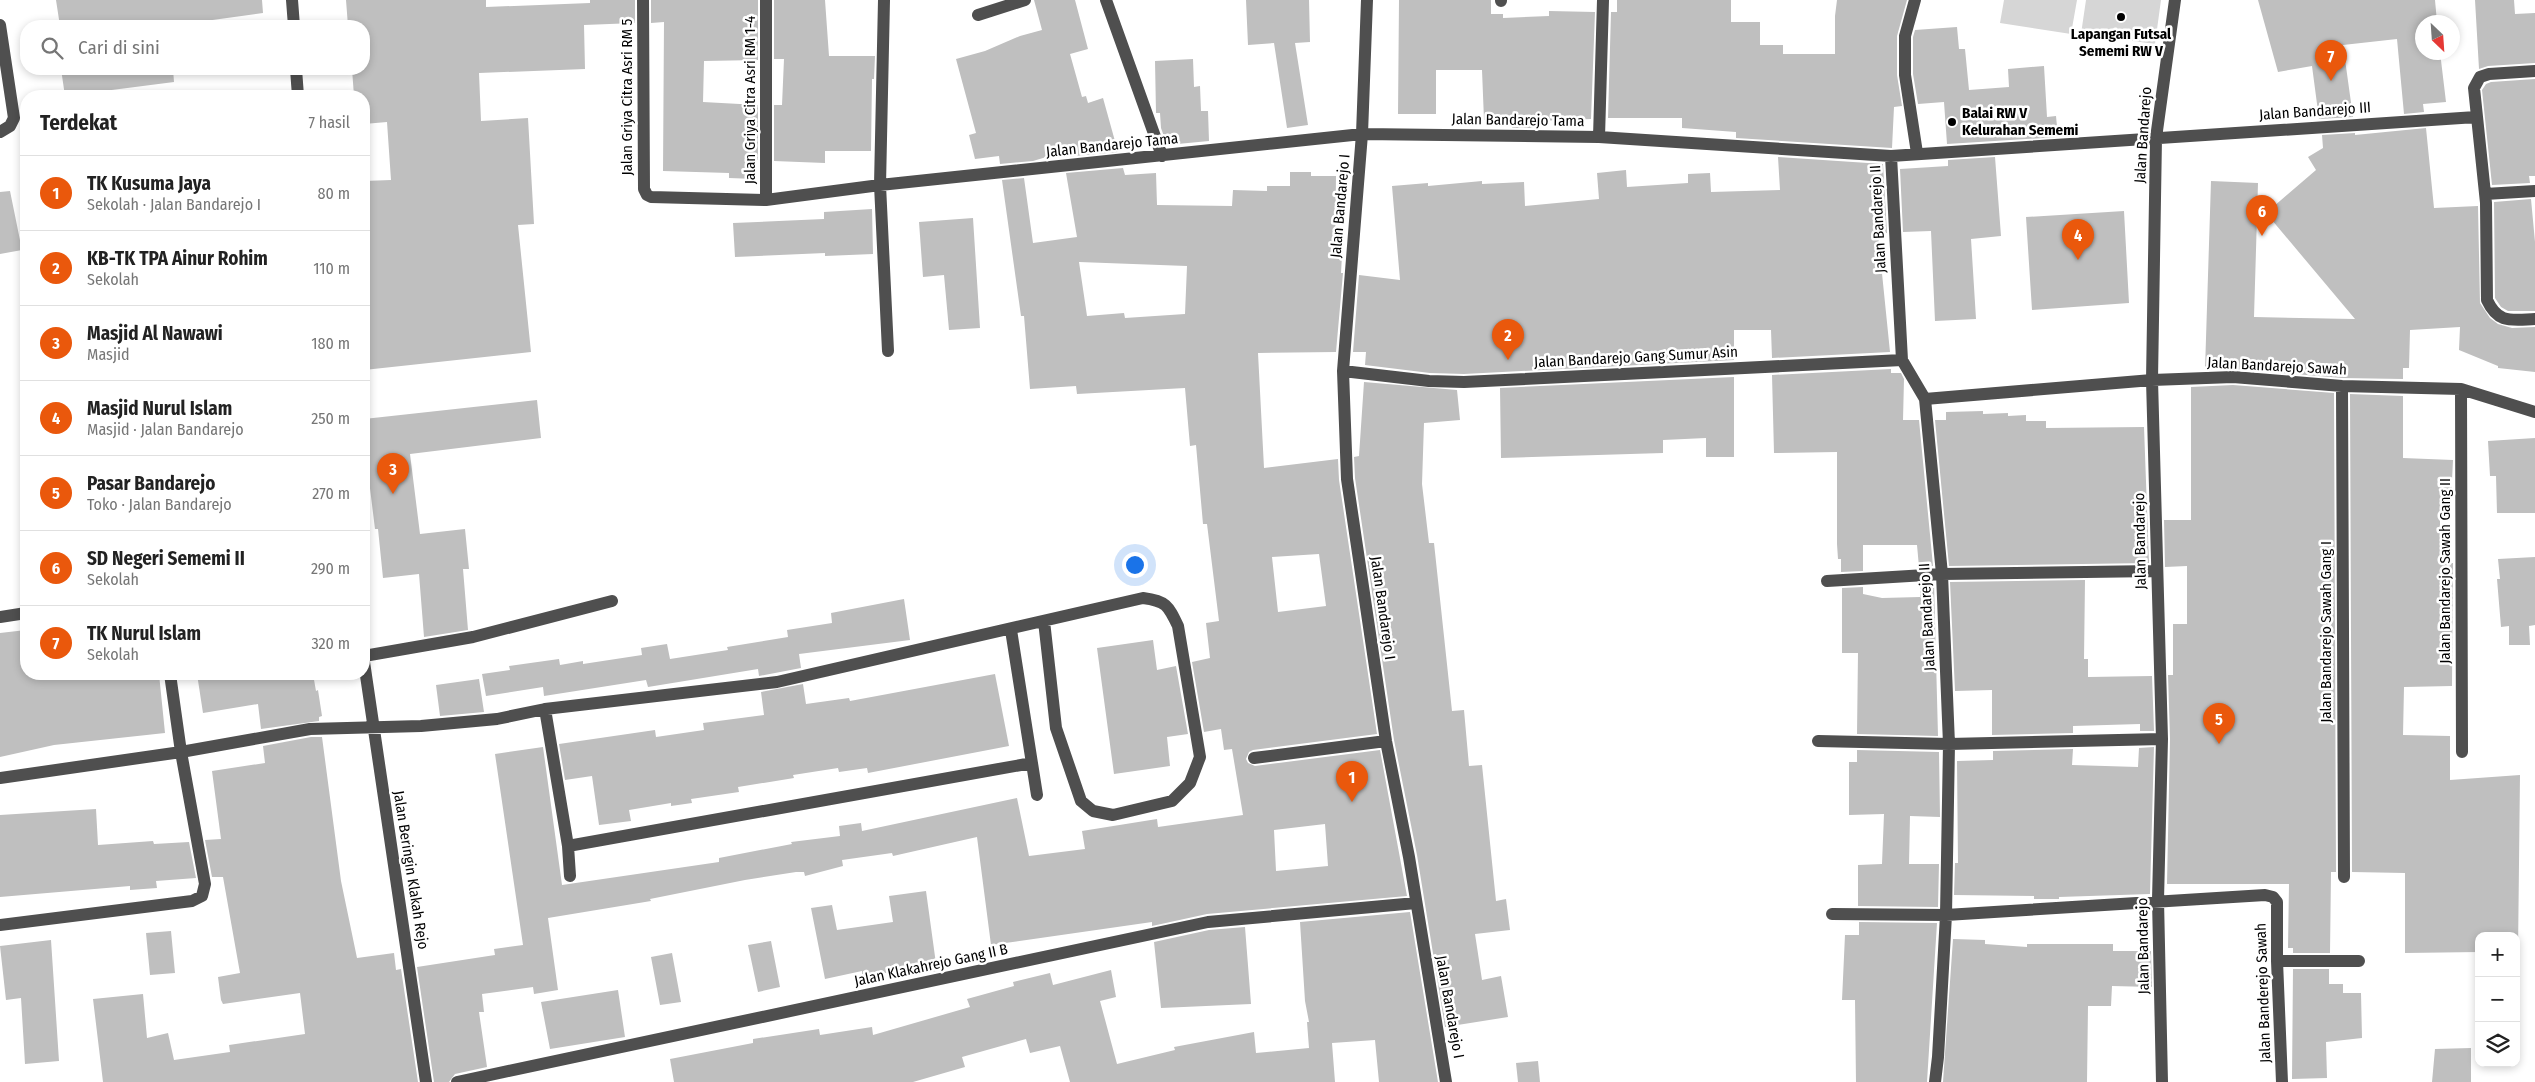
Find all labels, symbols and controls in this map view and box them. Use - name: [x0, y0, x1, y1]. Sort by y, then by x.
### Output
- marker: Lapangan Futsal Sememi RW V: [2115, 11, 2127, 23]
- north arrow: [2415, 15, 2460, 60]
- street label: Jalan Griya Citra Asri RM 1-4: [741, 16, 759, 184]
- street label: Jalan Griya Citra Asri RM 5: [618, 18, 636, 175]
- search box: [20, 20, 370, 75]
- place label: Lapangan Futsal Sememi RW V: [2071, 25, 2172, 60]
- icon: search: [38, 34, 66, 62]
- text: Cari di sini: [78, 36, 160, 59]
- pin: 7: [2315, 40, 2347, 81]
- street label: Jalan Bandarejo: [2131, 86, 2155, 184]
- street label: Jalan Bandarejo III: [2258, 98, 2372, 124]
- place label: Balai RW V Kelurahan Sememi: [1962, 104, 2079, 139]
- text: Terdekat: [40, 110, 117, 136]
- street label: Jalan Bandarejo Tama: [1452, 110, 1584, 130]
- text: 7 hasil: [309, 113, 350, 132]
- marker: Balai RW V Kelurahan Sememi: [1946, 116, 1958, 128]
- street label: Jalan Bandarejo Tama: [1045, 129, 1179, 161]
- street label: Jalan Bandarejo I: [1326, 153, 1354, 259]
- street label: Jalan Bandarejo II: [1866, 165, 1890, 273]
- text: TK Kusuma Jaya: [87, 172, 211, 195]
- text: 1: [53, 184, 59, 203]
- text: 80 m: [318, 184, 350, 203]
- text: Sekolah · Jalan Bandarejo I: [87, 195, 261, 214]
- pin: 6: [2246, 195, 2278, 236]
- pin: 4: [2062, 219, 2094, 260]
- text: KB-TK TPA Ainur Rohim: [87, 247, 268, 270]
- text: 2: [52, 259, 60, 278]
- text: 110 m: [313, 259, 350, 278]
- text: Sekolah: [87, 270, 139, 289]
- pin: 2: [1492, 319, 1524, 360]
- text: Masjid Al Nawawi: [87, 322, 223, 345]
- text: 3: [52, 334, 60, 353]
- text: 180 m: [311, 334, 350, 353]
- street label: Jalan Bandarejo Gang Sumur Asin: [1534, 343, 1738, 371]
- text: Masjid: [87, 345, 130, 364]
- street label: Jalan Bandarejo Sawah: [2207, 353, 2347, 379]
- text: Masjid Nurul Islam: [87, 397, 232, 420]
- text: 4: [52, 409, 60, 428]
- text: 250 m: [311, 409, 350, 428]
- text: Masjid · Jalan Bandarejo: [87, 420, 244, 439]
- pin: 3: [377, 453, 409, 494]
- text: Pasar Bandarejo: [87, 472, 215, 495]
- street label: Jalan Bandarejo Sawah Gang II: [2436, 478, 2454, 664]
- text: 5: [52, 484, 60, 503]
- text: 270 m: [312, 484, 350, 503]
- street label: Jalan Bandarejo: [2130, 492, 2150, 590]
- text: Toko · Jalan Bandarejo: [87, 495, 232, 514]
- street label: Jalan Bandarejo Sawah Gang I: [2317, 541, 2335, 723]
- text: SD Negeri Sememi II: [87, 547, 245, 570]
- your location: [1122, 552, 1148, 578]
- street label: Jalan Bandarejo I: [1367, 555, 1399, 661]
- text: 6: [52, 559, 60, 578]
- text: 290 m: [311, 559, 350, 578]
- street label: Jalan Bandarejo II: [1915, 563, 1939, 671]
- text: Sekolah: [87, 570, 139, 589]
- text: TK Nurul Islam: [87, 622, 201, 645]
- text: 7: [53, 634, 59, 653]
- text: 320 m: [311, 634, 350, 653]
- text: Sekolah: [87, 645, 139, 664]
- pin: 5: [2203, 703, 2235, 744]
- pin: 1: [1336, 761, 1368, 802]
- street label: Jalan Beringin Klakah Rejo: [390, 789, 432, 951]
- street label: Jalan Bandarejo: [2133, 897, 2153, 995]
- street label: Jalan Banderejo Sawah: [2252, 923, 2274, 1063]
- map controls: [2475, 932, 2520, 1067]
- button: +: [2475, 932, 2520, 977]
- street label: Jalan Klakahrejo Gang II B: [853, 940, 1009, 990]
- street label: Jalan Bandarejo I: [1432, 954, 1468, 1060]
- button: −: [2475, 977, 2520, 1022]
- button: layers: [2475, 1022, 2520, 1067]

